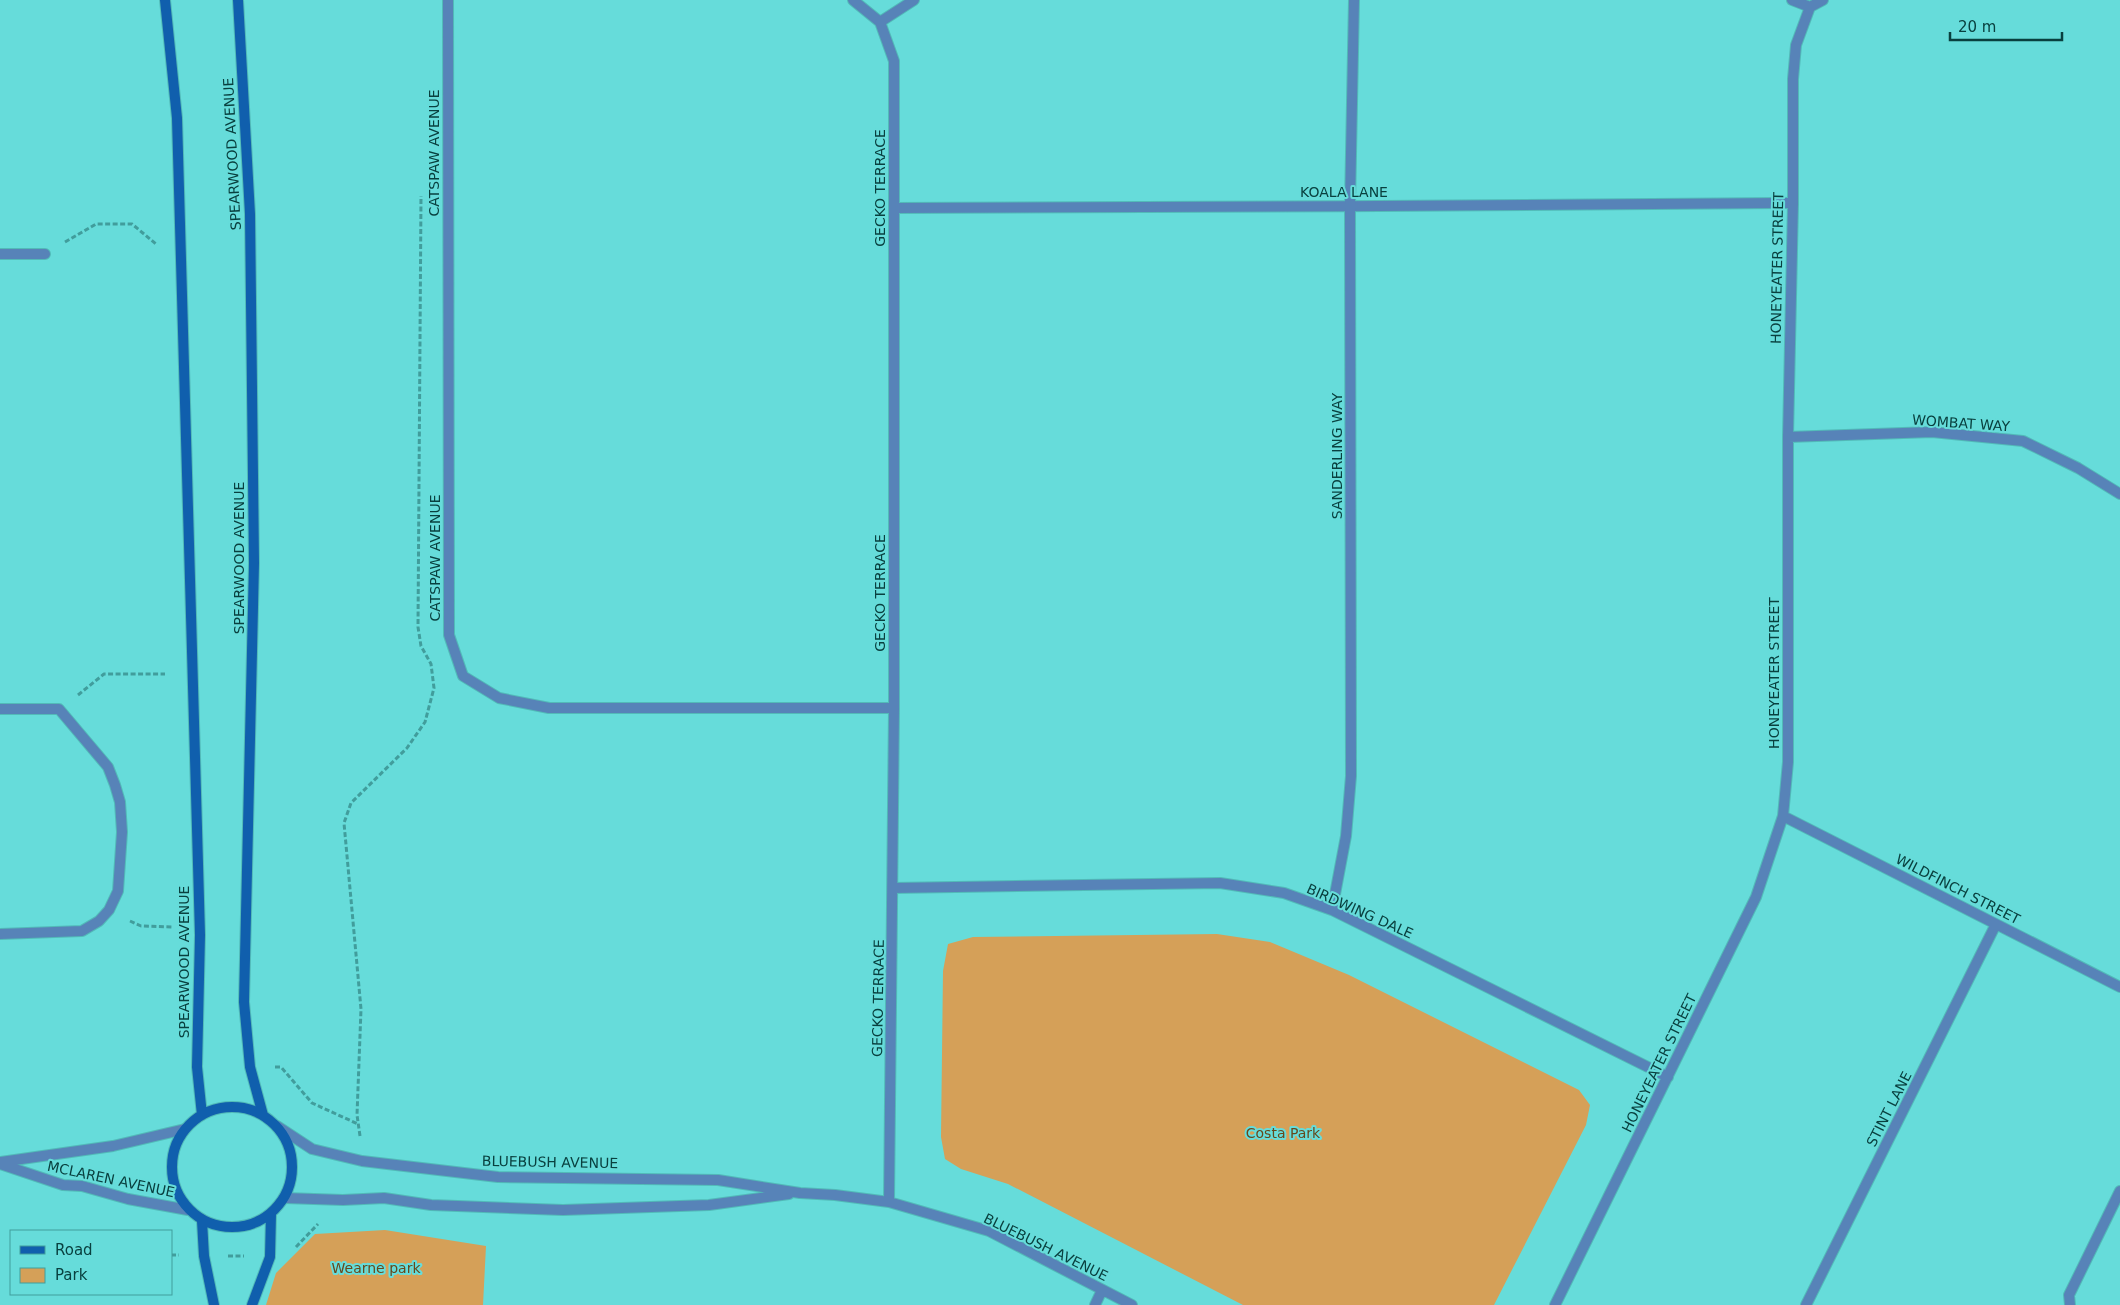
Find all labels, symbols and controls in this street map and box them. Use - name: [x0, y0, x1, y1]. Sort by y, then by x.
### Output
- scale bar: [1950, 10, 2062, 42]
- text: 20 m: [1958, 18, 1996, 36]
- street label: SPEARWOOD AVENUE: [220, 77, 244, 231]
- street label: CATSPAW AVENUE: [426, 89, 442, 217]
- street label: GECKO TERRACE: [872, 129, 888, 247]
- street label: KOALA LANE: [1300, 184, 1388, 200]
- street label: HONEYEATER STREET: [1768, 192, 1786, 344]
- street label: SANDERLING WAY: [1329, 392, 1345, 519]
- street label: WOMBAT WAY: [1911, 412, 2011, 434]
- street label: SPEARWOOD AVENUE: [231, 482, 247, 634]
- street label: CATSPAW AVENUE: [427, 494, 443, 622]
- street label: GECKO TERRACE: [872, 534, 888, 652]
- street label: HONEYEATER STREET: [1766, 597, 1782, 749]
- street label: WILDFINCH STREET: [1893, 851, 2023, 928]
- street label: BIRDWING DALE: [1304, 880, 1416, 942]
- street label: SPEARWOOD AVENUE: [176, 886, 192, 1038]
- street label: GECKO TERRACE: [869, 939, 887, 1057]
- street label: HONEYEATER STREET: [1619, 991, 1700, 1135]
- street label: STINT LANE: [1863, 1069, 1915, 1149]
- park label: Costa Park: [1246, 1125, 1321, 1141]
- street label: BLUEBUSH AVENUE: [482, 1153, 618, 1171]
- street label: MCLAREN AVENUE: [46, 1158, 176, 1200]
- street label: BLUEBUSH AVENUE: [981, 1210, 1111, 1284]
- legend: [10, 1230, 172, 1295]
- text: Road: [55, 1241, 93, 1259]
- park label: Wearne park: [332, 1260, 421, 1276]
- text: Park: [55, 1266, 88, 1284]

